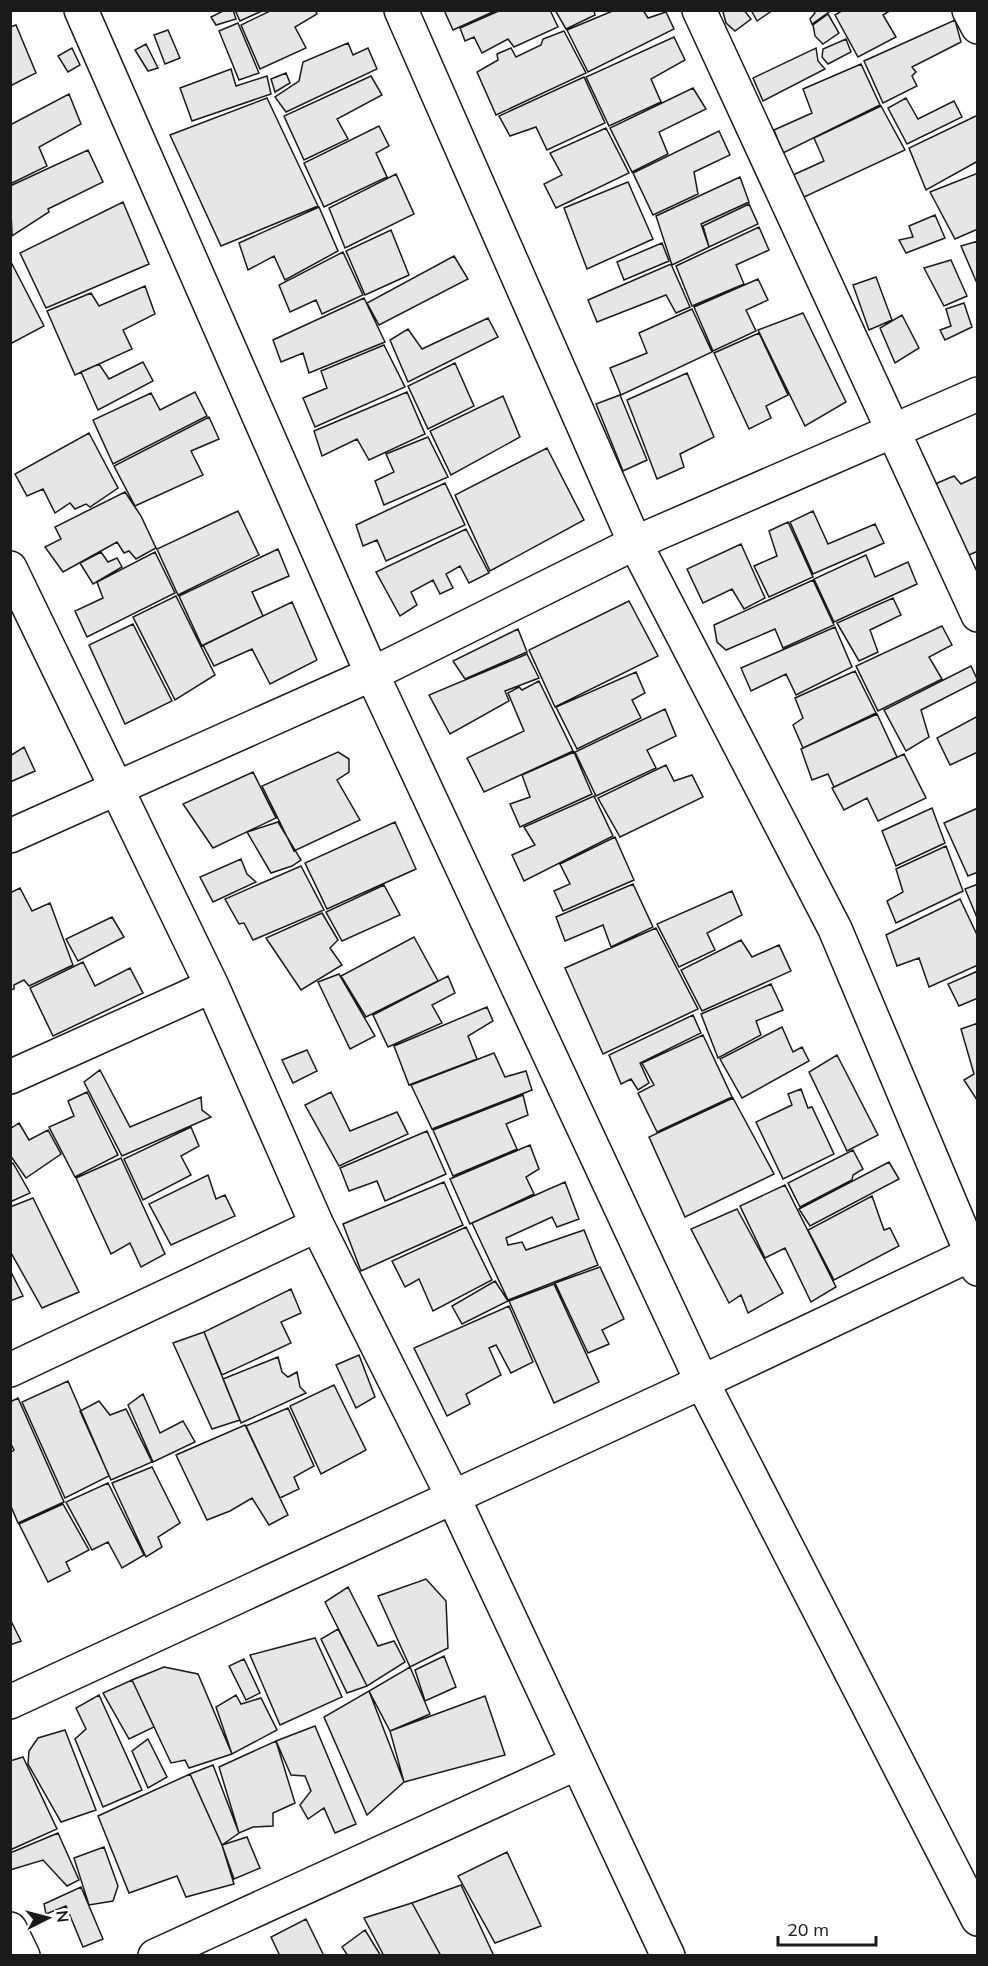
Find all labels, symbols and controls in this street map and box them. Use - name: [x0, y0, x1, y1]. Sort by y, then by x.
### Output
- north arrow: [18, 1888, 78, 1948]
- text: N: [52, 1909, 73, 1923]
- scale bar: [778, 1909, 876, 1947]
- text: 20 m: [787, 1918, 829, 1941]

